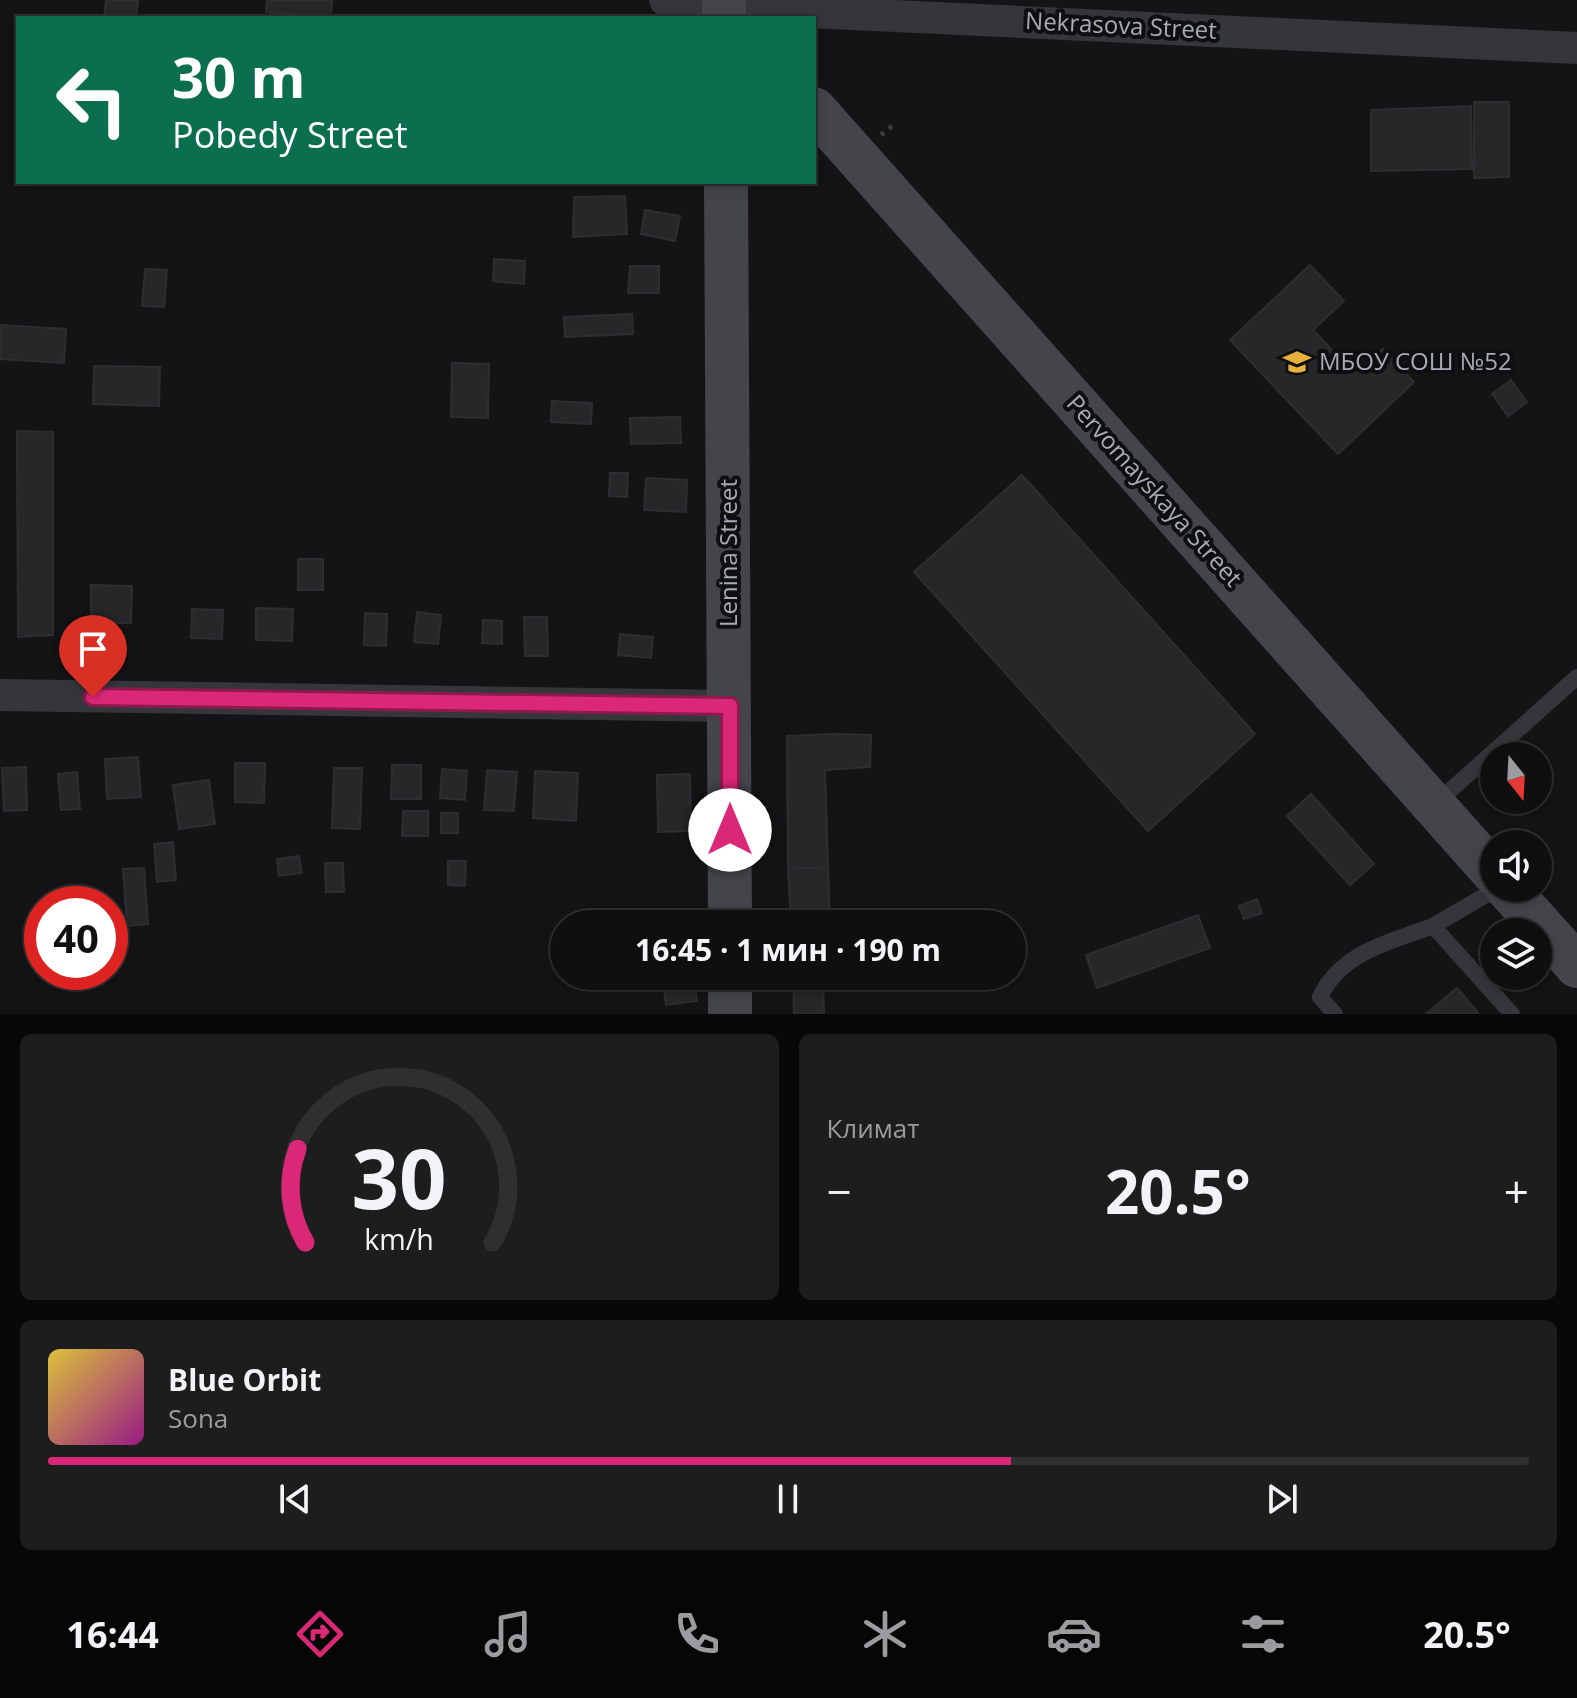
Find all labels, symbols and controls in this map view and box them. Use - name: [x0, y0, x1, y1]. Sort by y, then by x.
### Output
- street label: Nekrasova Street: [1024, 3, 1218, 46]
- text: 30 m: [172, 38, 306, 114]
- icon: left: [40, 48, 144, 152]
- text: Pobedy Street: [172, 110, 408, 159]
- place label: МБОУ СОШ №52: [1319, 344, 1512, 377]
- school or university icon: МБОУ СОШ №52: [1282, 347, 1312, 377]
- street label: Pervomayskaya Street: [1060, 387, 1250, 593]
- street label: Lenina Street: [711, 479, 744, 627]
- pin: [59, 615, 127, 697]
- icon: arrive: [71, 627, 115, 671]
- north arrow: [1480, 742, 1552, 814]
- map controls: [1480, 742, 1552, 990]
- position arrow: [688, 788, 772, 872]
- button: sound: [1480, 830, 1552, 902]
- speed limit sign: 40: [24, 886, 128, 990]
- button: layers: [1480, 918, 1552, 990]
- text: 16:45 · 1 мин · 190 m: [635, 929, 941, 970]
- text: Климат: [827, 1110, 920, 1146]
- text: 30: [352, 1120, 447, 1233]
- text: 20.5°: [1105, 1150, 1251, 1232]
- text: −: [827, 1161, 852, 1221]
- text: +: [1504, 1161, 1529, 1221]
- text: km/h: [365, 1219, 434, 1258]
- text: Blue Orbit: [168, 1359, 321, 1400]
- text: Sona: [168, 1400, 228, 1436]
- icon: previous: [273, 1477, 317, 1521]
- icon: pause: [766, 1477, 810, 1521]
- icon: next: [1260, 1477, 1304, 1521]
- icon: directions: [292, 1606, 348, 1662]
- icon: music: [480, 1606, 536, 1662]
- icon: phone: [669, 1606, 725, 1662]
- icon: climate: [857, 1606, 913, 1662]
- icon: car: [1046, 1606, 1102, 1662]
- icon: filters: [1235, 1606, 1291, 1662]
- text: 16:44: [66, 1610, 159, 1659]
- text: 20.5°: [1423, 1610, 1511, 1659]

